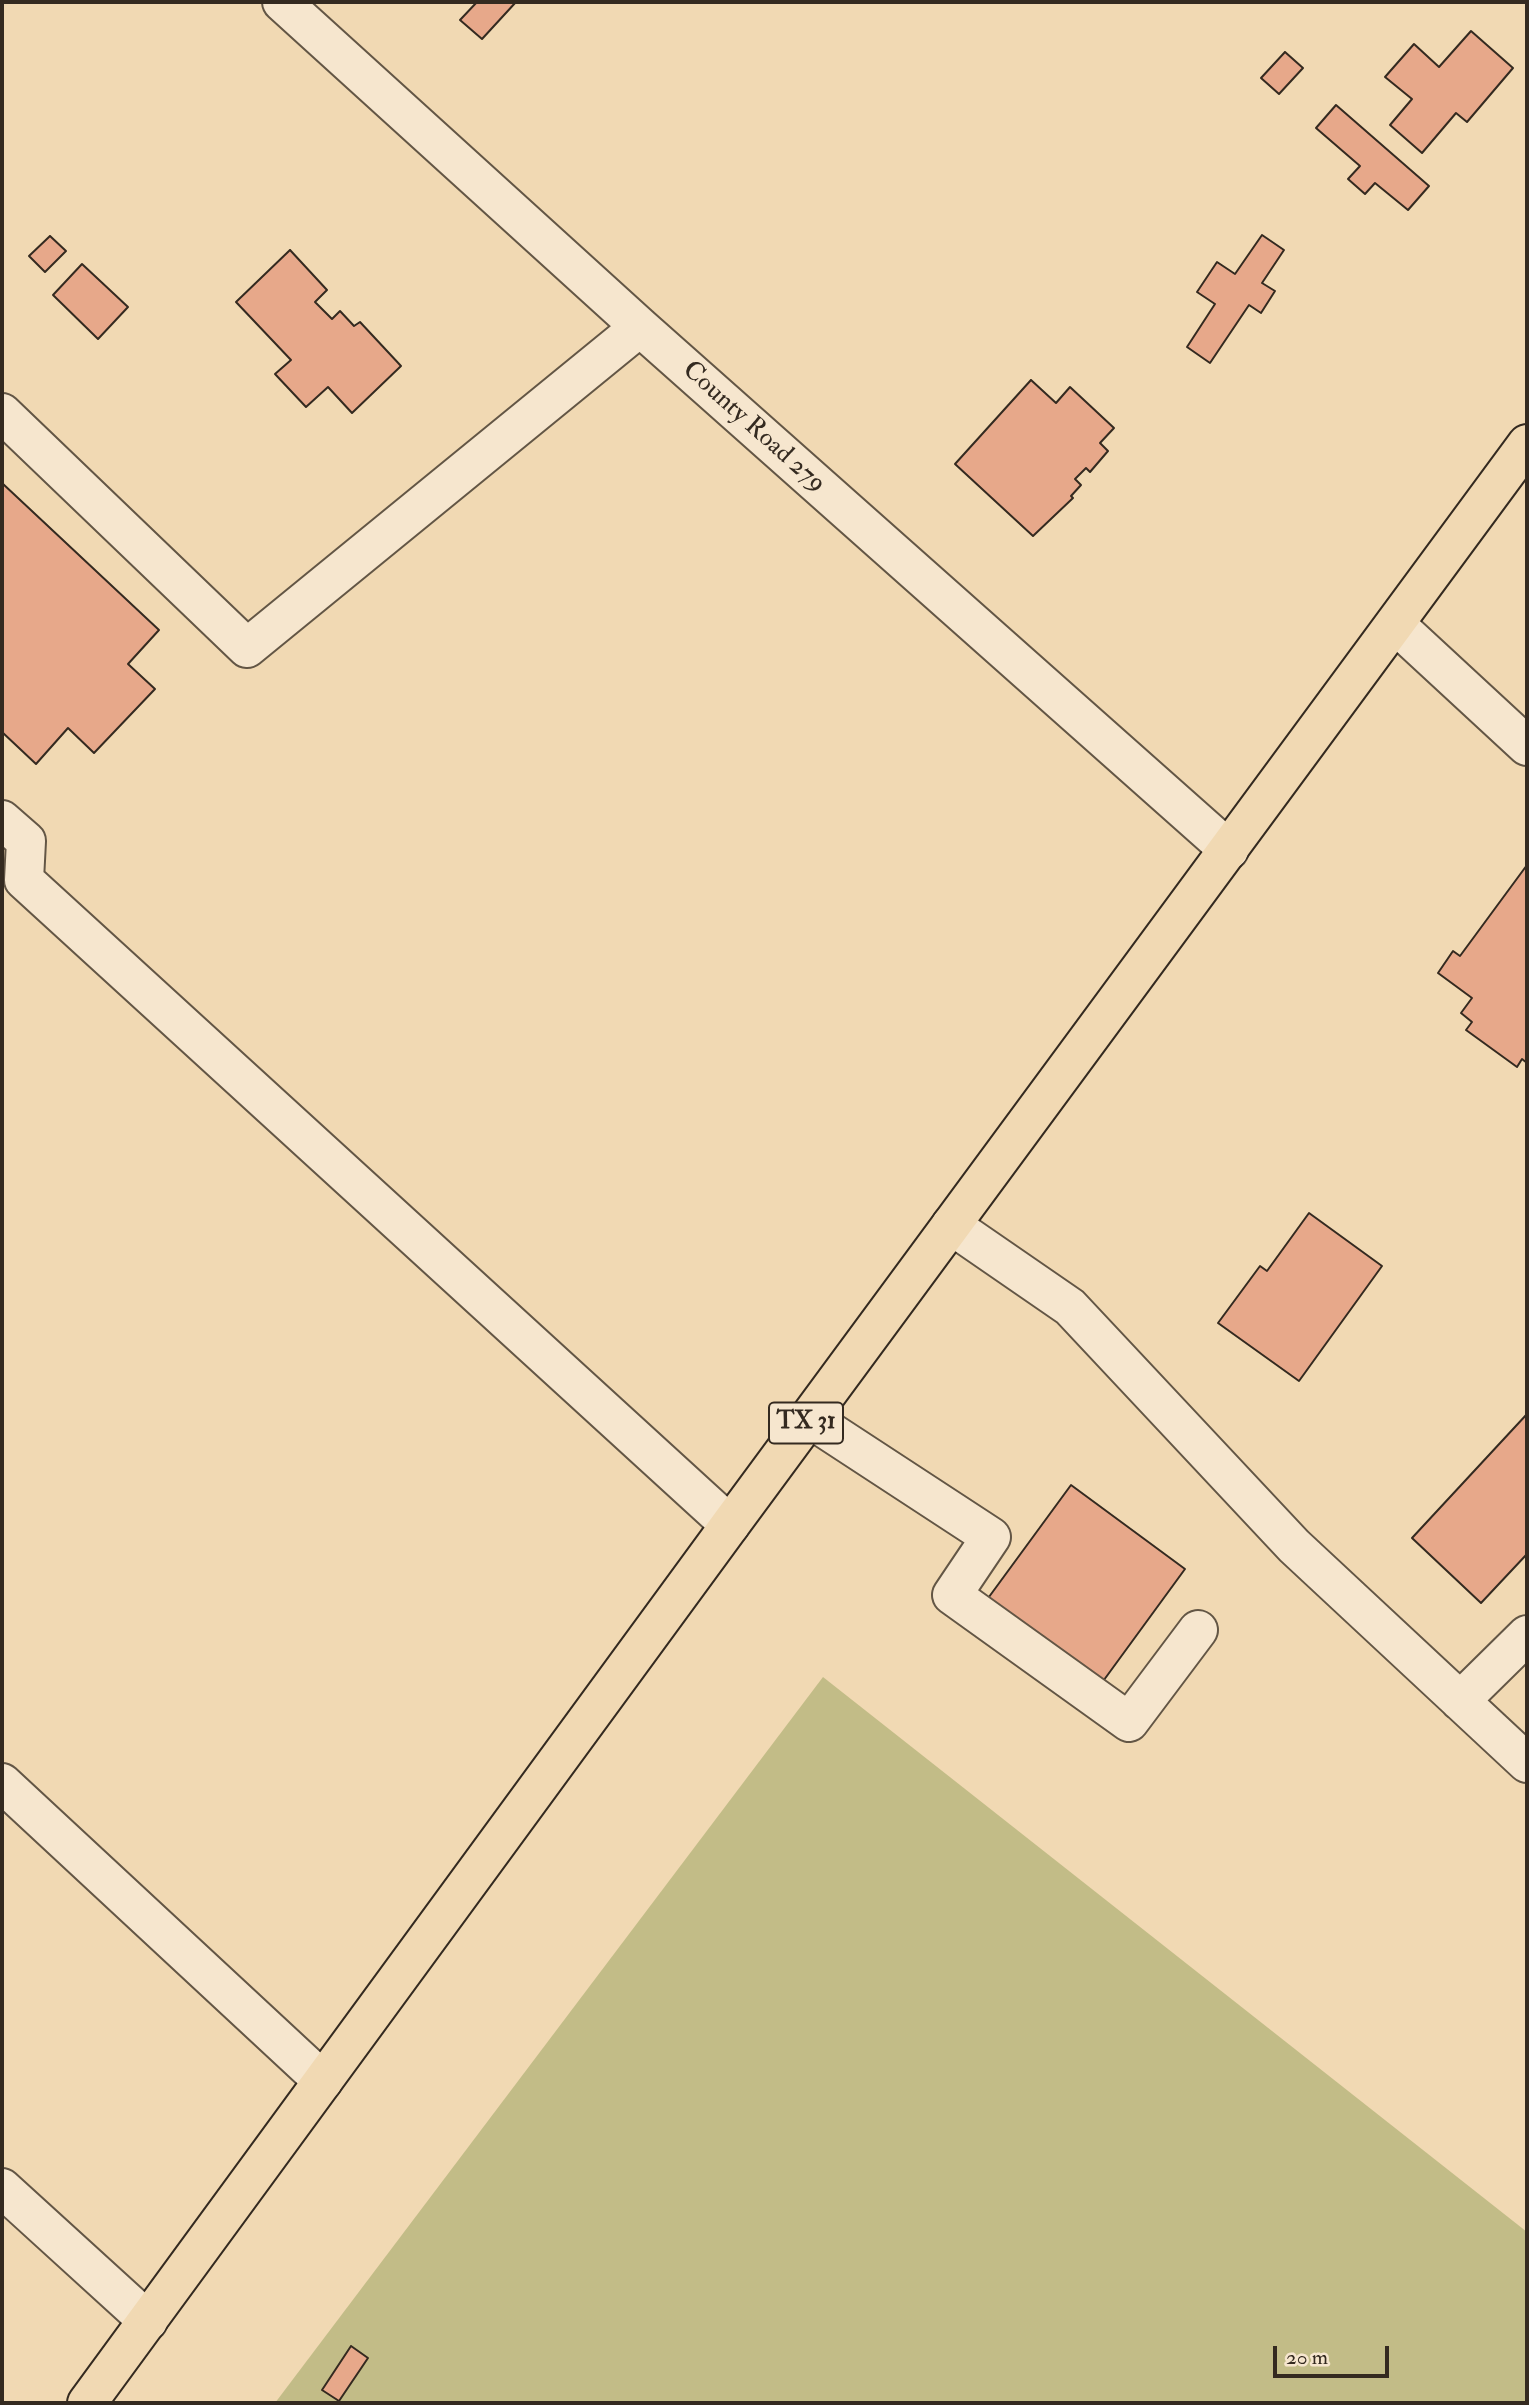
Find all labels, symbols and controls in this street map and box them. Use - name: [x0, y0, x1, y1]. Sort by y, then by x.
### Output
- street label: County Road 279: [675, 356, 831, 500]
- road number: TX 31: [769, 1402, 843, 1443]
- scale bar: [1277, 2332, 1392, 2376]
- text: 20 m: [1286, 2344, 1328, 2371]

